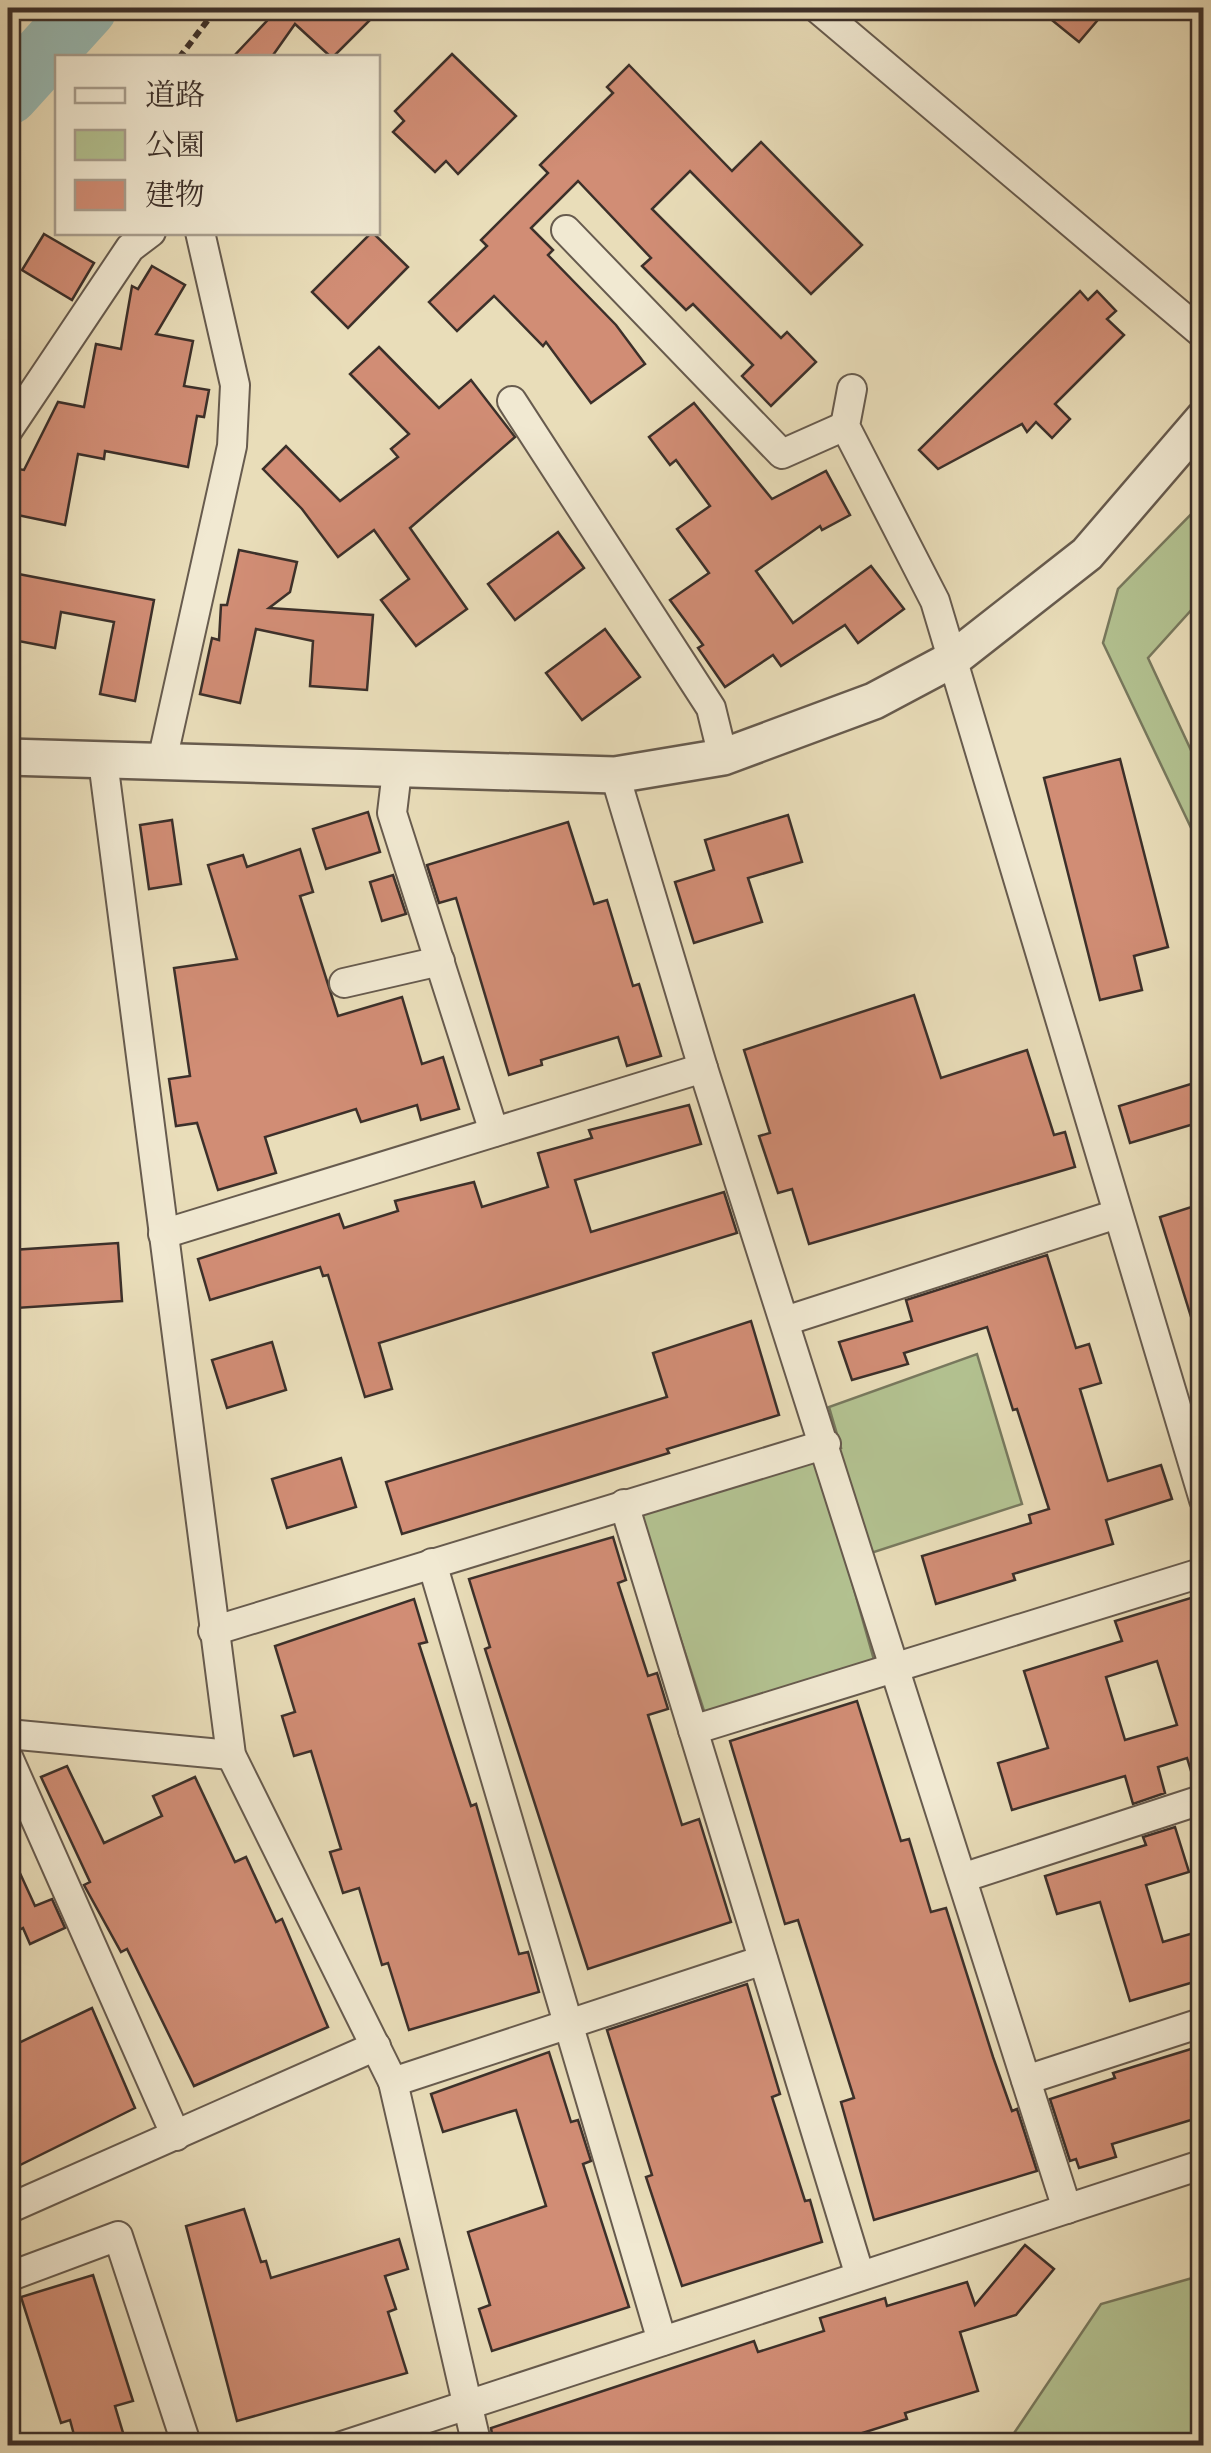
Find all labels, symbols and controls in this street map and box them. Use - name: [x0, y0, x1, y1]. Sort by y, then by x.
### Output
- legend: [55, 55, 380, 235]
- text: 道路: [145, 79, 205, 112]
- text: 公園: [145, 130, 205, 162]
- text: 建物: [145, 179, 205, 212]

